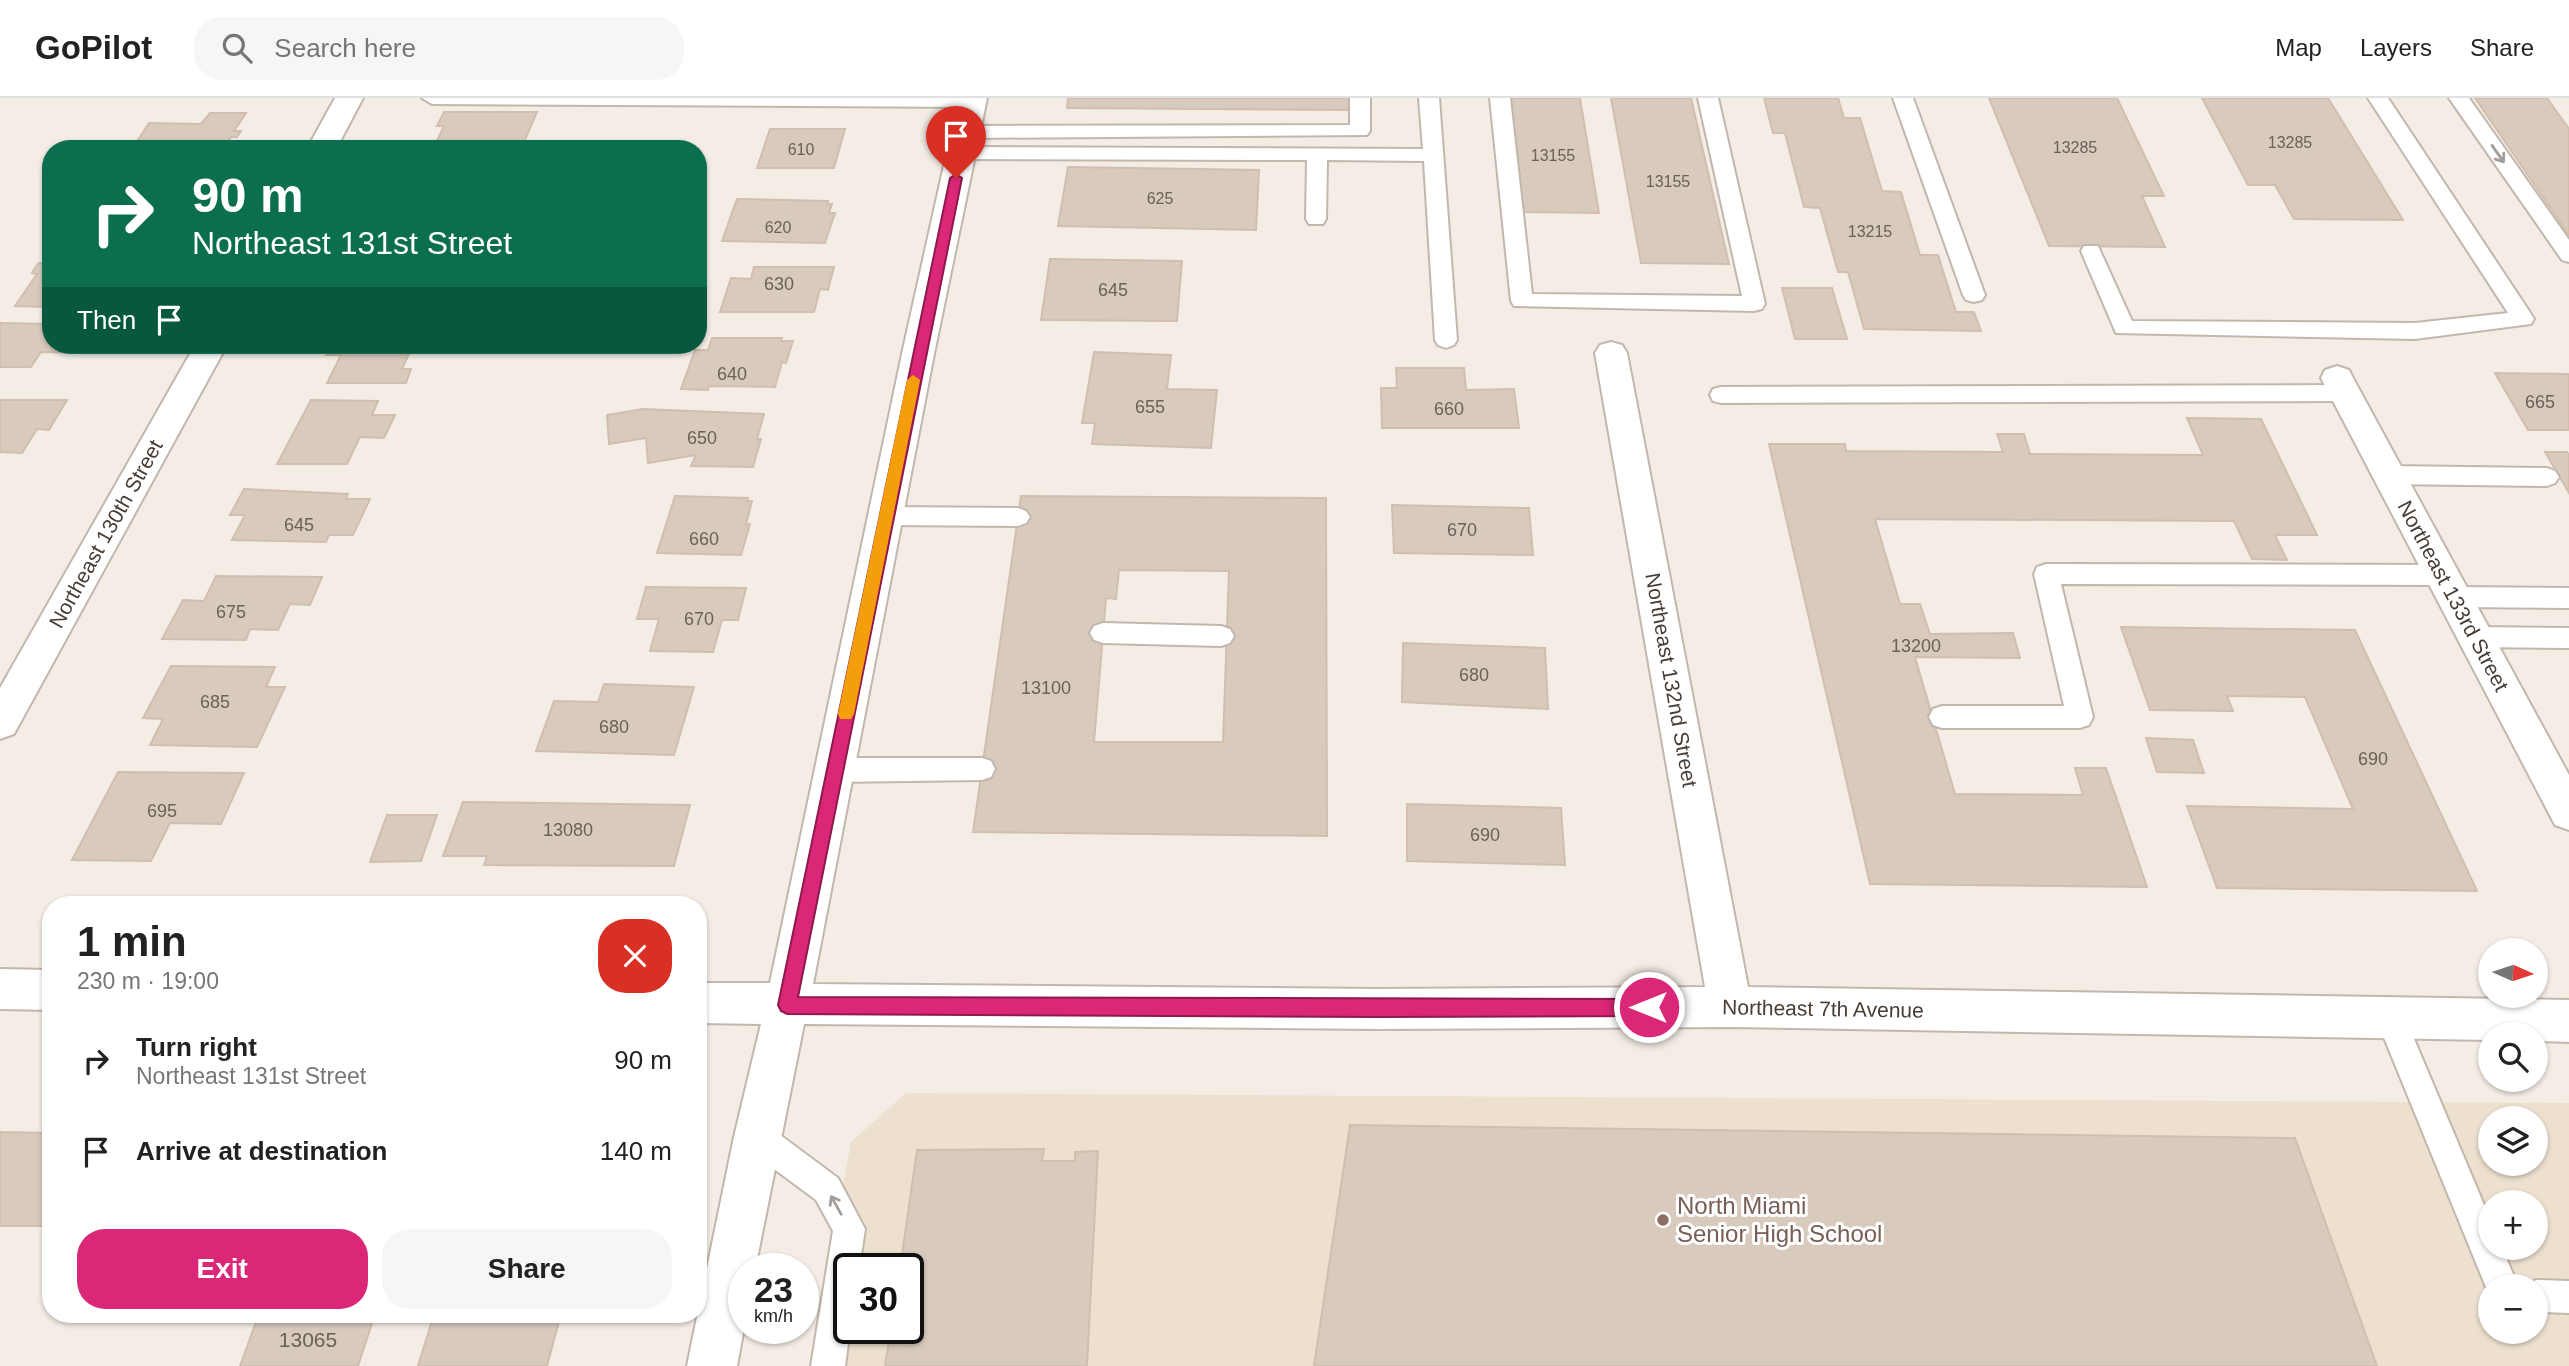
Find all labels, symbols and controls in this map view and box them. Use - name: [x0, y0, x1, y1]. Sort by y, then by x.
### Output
- search box: [194, 17, 684, 80]
- text: GoPilot: [35, 29, 152, 66]
- icon: search: [218, 29, 256, 67]
- text: Search here: [274, 33, 416, 63]
- text: Map: [2275, 34, 2322, 61]
- text: Layers: [2360, 34, 2432, 61]
- text: Share: [2470, 34, 2534, 61]
- pin: [926, 106, 986, 178]
- icon: arrive: [937, 117, 975, 155]
- house number: 13285: [2268, 134, 2312, 151]
- house number: 13285: [2053, 139, 2097, 156]
- house number: 610: [788, 141, 814, 158]
- one-way arrow: [2491, 144, 2505, 163]
- house number: 13155: [1531, 147, 1575, 164]
- icon: right: [77, 168, 168, 259]
- text: 90 m: [192, 168, 304, 222]
- house number: 13155: [1646, 173, 1690, 190]
- house number: 625: [1147, 190, 1173, 207]
- house number: 620: [765, 219, 791, 236]
- house number: 13215: [1848, 223, 1892, 240]
- text: Northeast 131st Street: [192, 225, 512, 261]
- house number: 630: [764, 274, 794, 294]
- house number: 645: [1098, 280, 1128, 300]
- icon: arrive: [150, 301, 188, 339]
- text: Then: [77, 305, 136, 335]
- house number: 640: [717, 364, 747, 384]
- house number: 665: [2525, 392, 2555, 412]
- house number: 655: [1135, 397, 1165, 417]
- house number: 660: [1434, 399, 1464, 419]
- house number: 650: [687, 428, 717, 448]
- street label: Northeast 130th Street: [44, 436, 167, 632]
- street label: Northeast 133rd Street: [2393, 497, 2514, 695]
- house number: 645: [284, 515, 314, 535]
- house number: 670: [1447, 520, 1477, 540]
- house number: 660: [689, 529, 719, 549]
- street label: Northeast 132nd Street: [1641, 571, 1702, 789]
- house number: 675: [216, 602, 246, 622]
- house number: 670: [684, 609, 714, 629]
- house number: 13200: [1891, 636, 1941, 656]
- house number: 680: [1459, 665, 1489, 685]
- house number: 13100: [1021, 678, 1071, 698]
- house number: 685: [200, 692, 230, 712]
- house number: 680: [599, 717, 629, 737]
- house number: 690: [2358, 749, 2388, 769]
- house number: 695: [147, 801, 177, 821]
- house number: 13080: [543, 820, 593, 840]
- house number: 690: [1470, 825, 1500, 845]
- text: 1 min: [77, 918, 187, 965]
- button: close: [598, 919, 672, 993]
- north arrow: [2478, 938, 2548, 1008]
- map controls: [2478, 938, 2548, 1344]
- text: 230 m · 19:00: [77, 968, 219, 994]
- position arrow: [1612, 970, 1686, 1044]
- street label: Northeast 7th Avenue: [1722, 995, 1924, 1022]
- button: search: [2478, 1022, 2548, 1092]
- text: Turn right: [136, 1032, 257, 1062]
- icon: right: [77, 1042, 115, 1080]
- text: 90 m: [614, 1045, 672, 1075]
- text: Northeast 131st Street: [136, 1063, 366, 1089]
- button: layers: [2478, 1106, 2548, 1176]
- icon: arrive: [77, 1133, 115, 1171]
- text: Arrive at destination: [136, 1136, 387, 1166]
- text: 140 m: [600, 1136, 672, 1166]
- button: +: [2478, 1190, 2548, 1260]
- place label: North Miami Senior High School: [1677, 1192, 1882, 1247]
- one-way arrow: [829, 1195, 842, 1216]
- marker: North Miami Senior High School: [1655, 1212, 1671, 1228]
- button: Exit: [77, 1229, 368, 1309]
- button: Share: [382, 1229, 672, 1309]
- speed limit sign: 30: [833, 1253, 924, 1344]
- text: 23: [754, 1270, 793, 1309]
- button: −: [2478, 1274, 2548, 1344]
- text: km/h: [754, 1306, 793, 1326]
- house number: 13065: [279, 1328, 337, 1351]

